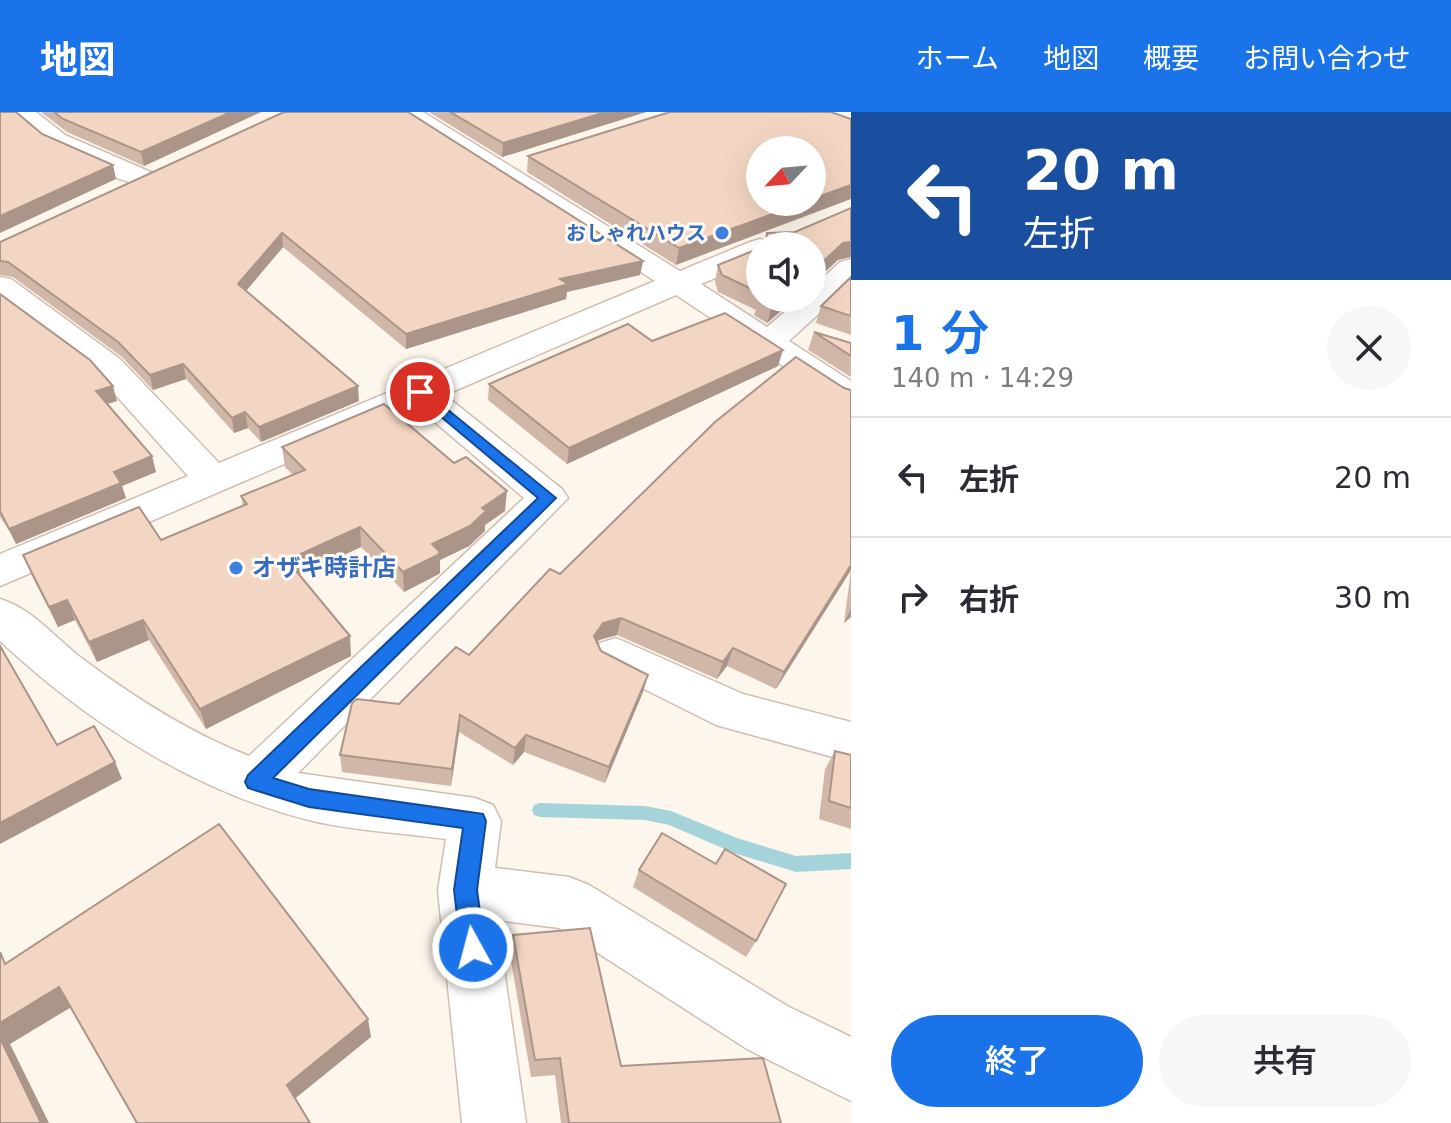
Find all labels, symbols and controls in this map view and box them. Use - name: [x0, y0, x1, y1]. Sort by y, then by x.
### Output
- text: 地図: [40, 38, 116, 82]
- text: ホーム: [916, 42, 999, 75]
- text: 地図: [1043, 42, 1099, 75]
- text: 概要: [1143, 42, 1199, 75]
- text: お問い合わせ: [1243, 42, 1411, 75]
- north arrow: [746, 136, 826, 216]
- map controls: [746, 136, 826, 312]
- text: 20 m: [1023, 137, 1179, 202]
- icon: left: [891, 144, 995, 248]
- text: 左折: [1023, 213, 1095, 254]
- place label: おしゃれハウス: [566, 221, 706, 245]
- marker: おしゃれハウス: [713, 224, 731, 242]
- button: sound: [746, 232, 826, 312]
- text: 1 分: [891, 305, 989, 361]
- button: close: [1327, 306, 1411, 390]
- pin: [386, 358, 454, 426]
- text: 140 m · 14:29: [891, 363, 1074, 393]
- icon: arrive: [398, 370, 442, 414]
- icon: left: [891, 455, 935, 499]
- text: 20 m: [1334, 460, 1411, 495]
- text: 左折: [959, 462, 1019, 497]
- place label: オザキ時計店: [252, 554, 396, 582]
- marker: オザキ時計店: [227, 559, 245, 577]
- icon: right: [891, 575, 935, 619]
- text: 30 m: [1334, 580, 1411, 615]
- text: 右折: [959, 582, 1019, 617]
- position arrow: [431, 906, 515, 990]
- button: 終了: [891, 1015, 1143, 1107]
- button: 共有: [1159, 1015, 1411, 1107]

